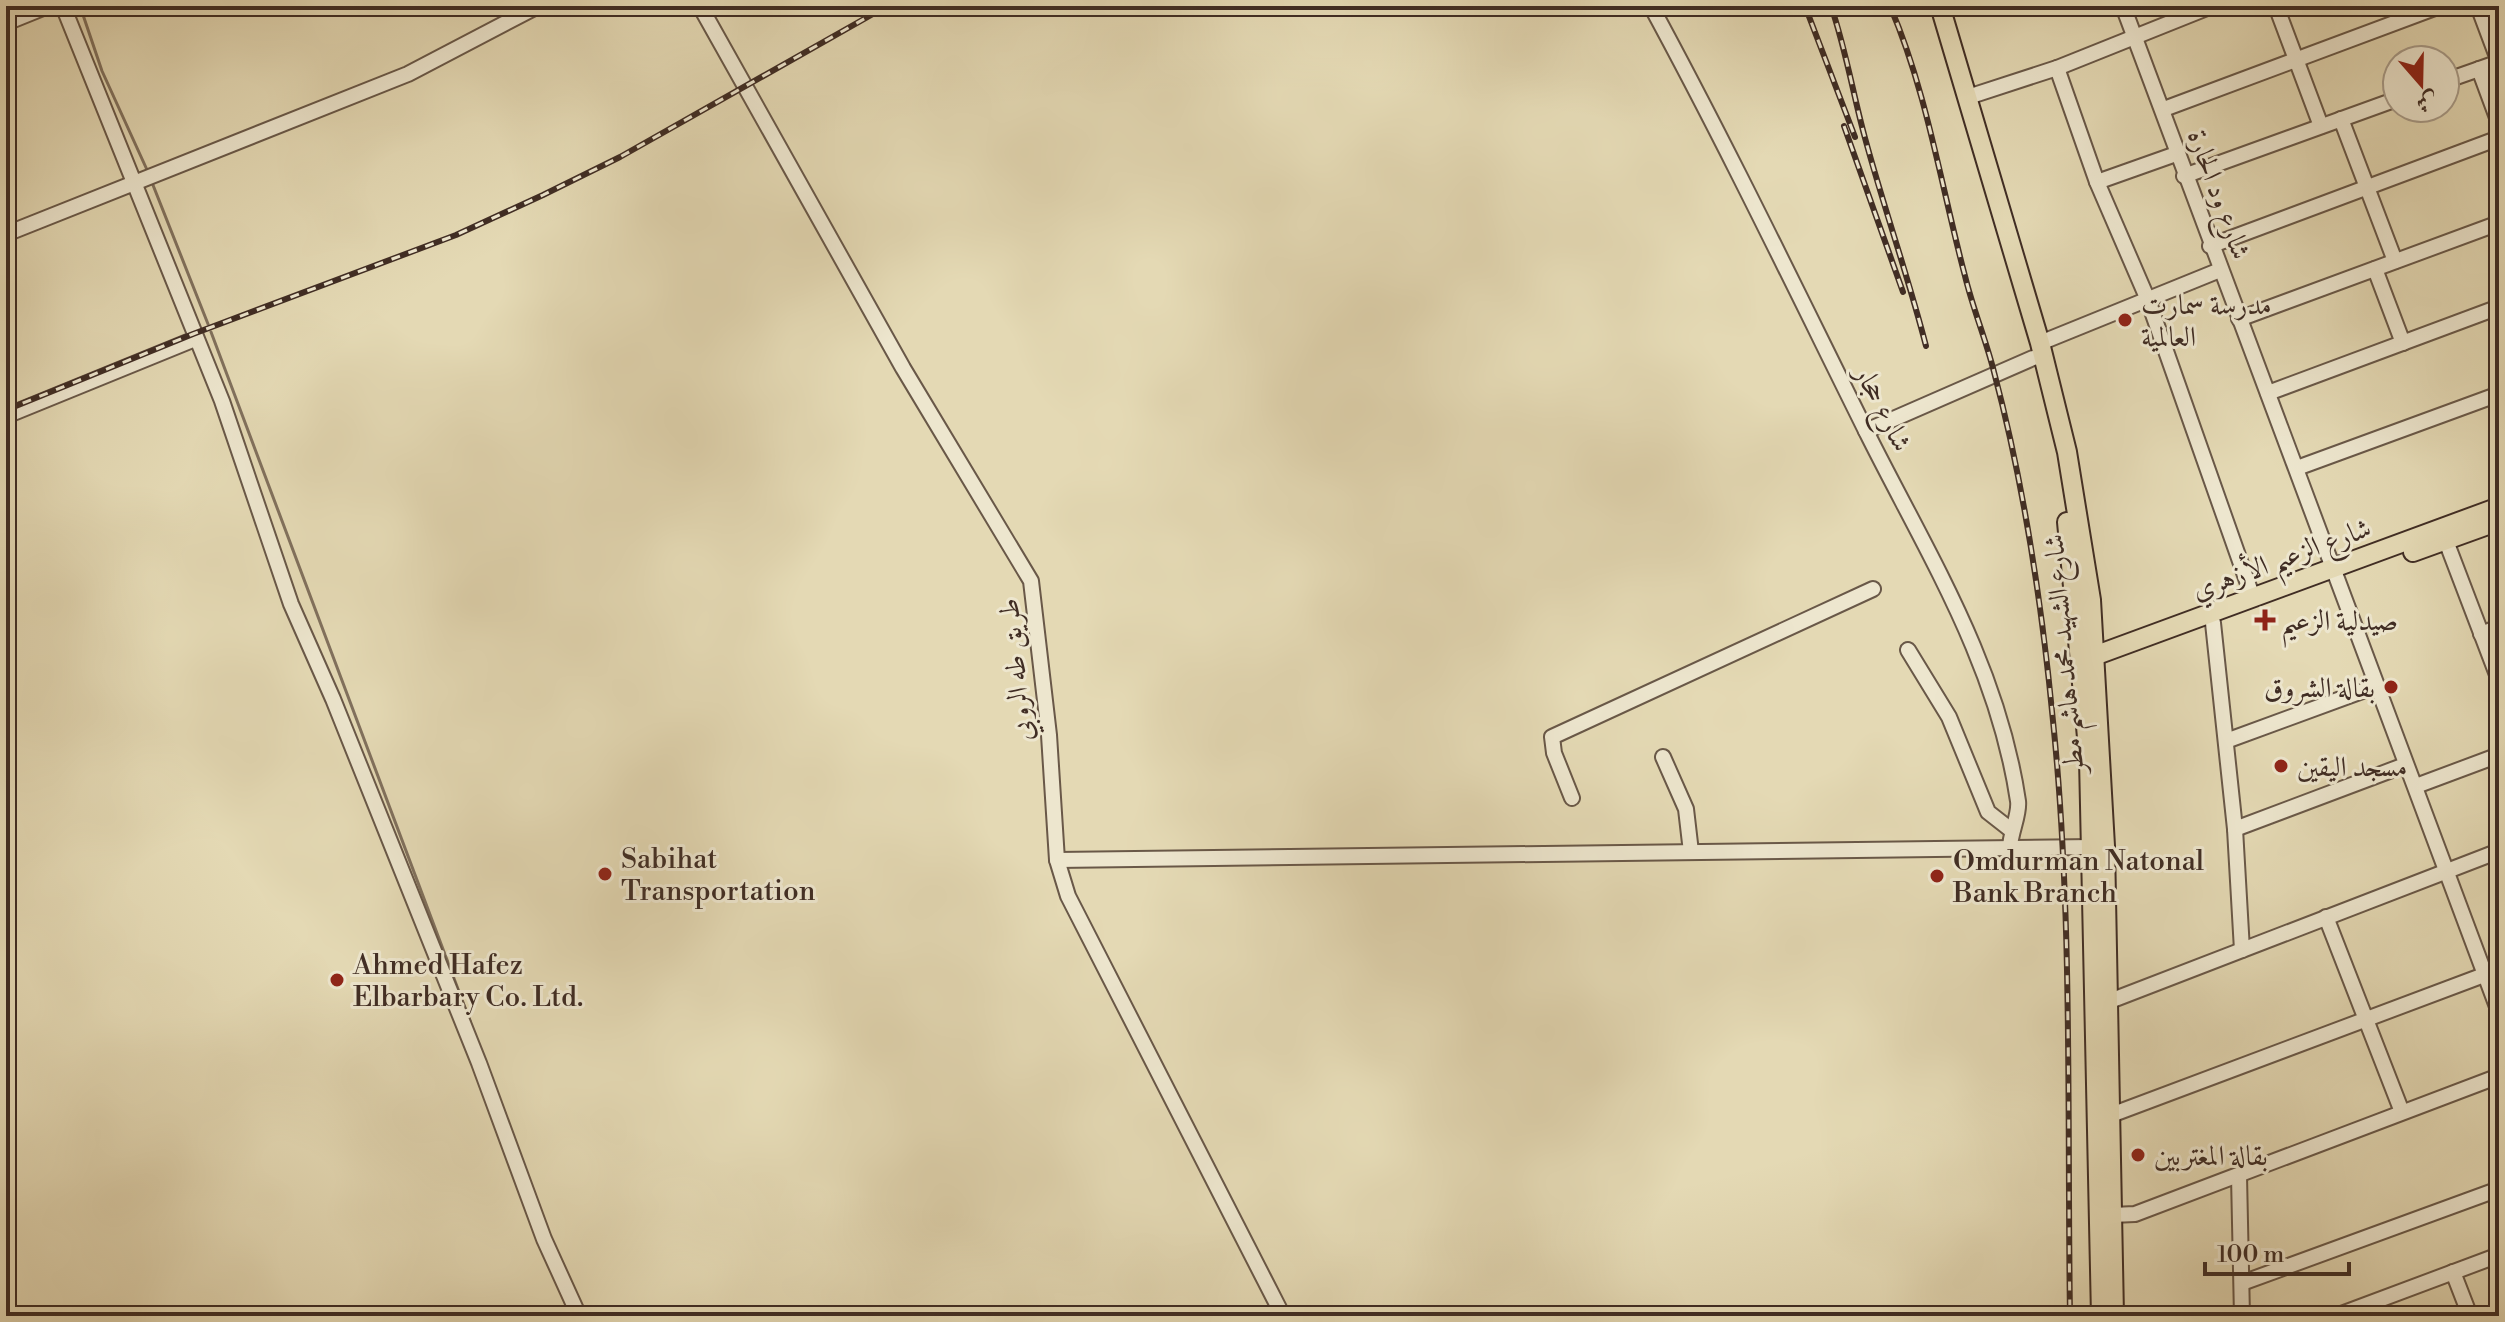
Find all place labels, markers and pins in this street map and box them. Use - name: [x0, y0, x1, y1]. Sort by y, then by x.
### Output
- place label: مدرسة سمارت العالمية: [2141, 288, 2272, 355]
- marker: مدرسة سمارت العالمية: [2116, 311, 2134, 329]
- place label: صيدلية الزعيم: [2281, 604, 2398, 648]
- marker: صيدلية الزعيم: [2256, 611, 2274, 629]
- place label: بقالة الشروق: [2264, 671, 2375, 706]
- marker: بقالة الشروق: [2382, 678, 2400, 696]
- place label: مسجد اليقين: [2297, 750, 2407, 785]
- marker: مسجد اليقين: [2272, 757, 2290, 775]
- place label: Sabihat Transportation: [621, 842, 816, 909]
- place label: Omdurman Natonal Bank Branch: [1952, 844, 2204, 911]
- marker: Sabihat Transportation: [596, 865, 614, 883]
- marker: Omdurman Natonal Bank Branch: [1928, 867, 1946, 885]
- place label: Ahmed Hafez Elbarbary Co. Ltd.: [352, 948, 583, 1015]
- marker: Ahmed Hafez Elbarbary Co. Ltd.: [328, 971, 346, 989]
- place label: بقالة المغتربين: [2154, 1139, 2268, 1174]
- marker: بقالة المغتربين: [2129, 1146, 2147, 1164]

